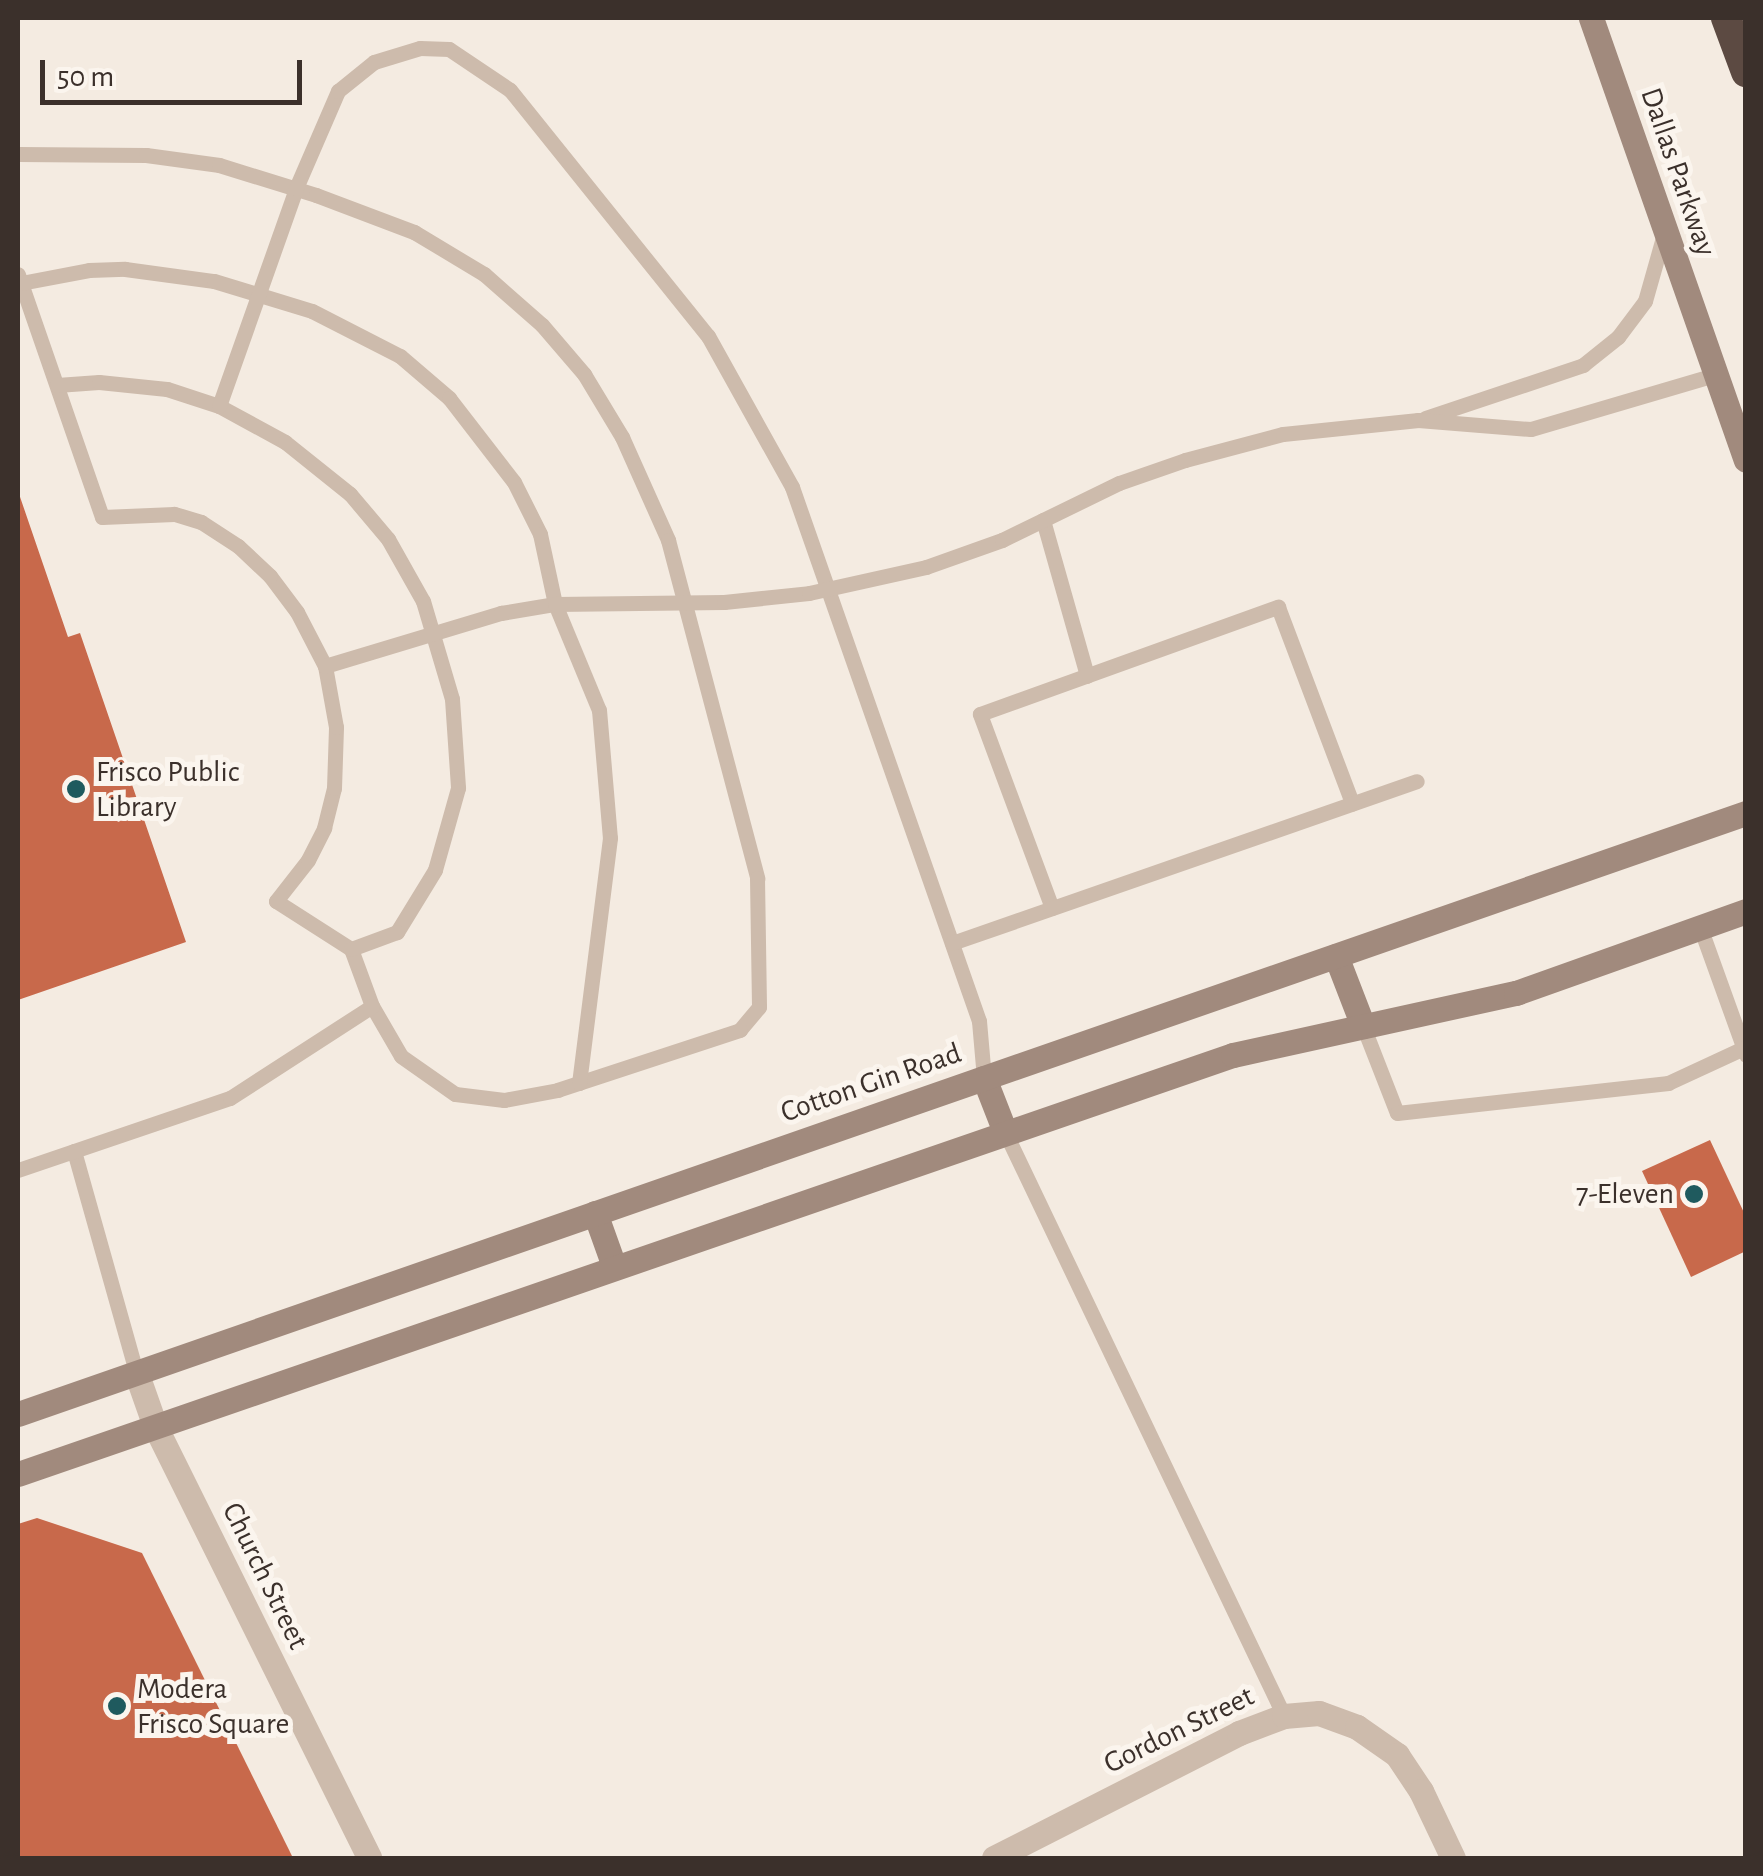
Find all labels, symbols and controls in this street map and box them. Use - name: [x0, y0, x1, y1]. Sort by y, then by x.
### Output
- scale bar: [45, 40, 308, 102]
- text: 50 m: [57, 62, 114, 92]
- street label: Dallas Parkway: [1632, 83, 1724, 261]
- place label: Frisco Public Library: [96, 754, 239, 824]
- marker: Frisco Public Library: [65, 778, 87, 800]
- street label: Cotton Gin Road: [776, 1035, 966, 1131]
- place label: 7-Eleven: [1576, 1176, 1674, 1212]
- marker: 7-Eleven: [1683, 1183, 1705, 1205]
- street label: Church Street: [214, 1497, 316, 1655]
- place label: Modera Frisco Square: [137, 1671, 289, 1742]
- street label: Gordon Street: [1098, 1678, 1260, 1782]
- marker: Modera Frisco Square: [106, 1695, 128, 1717]

